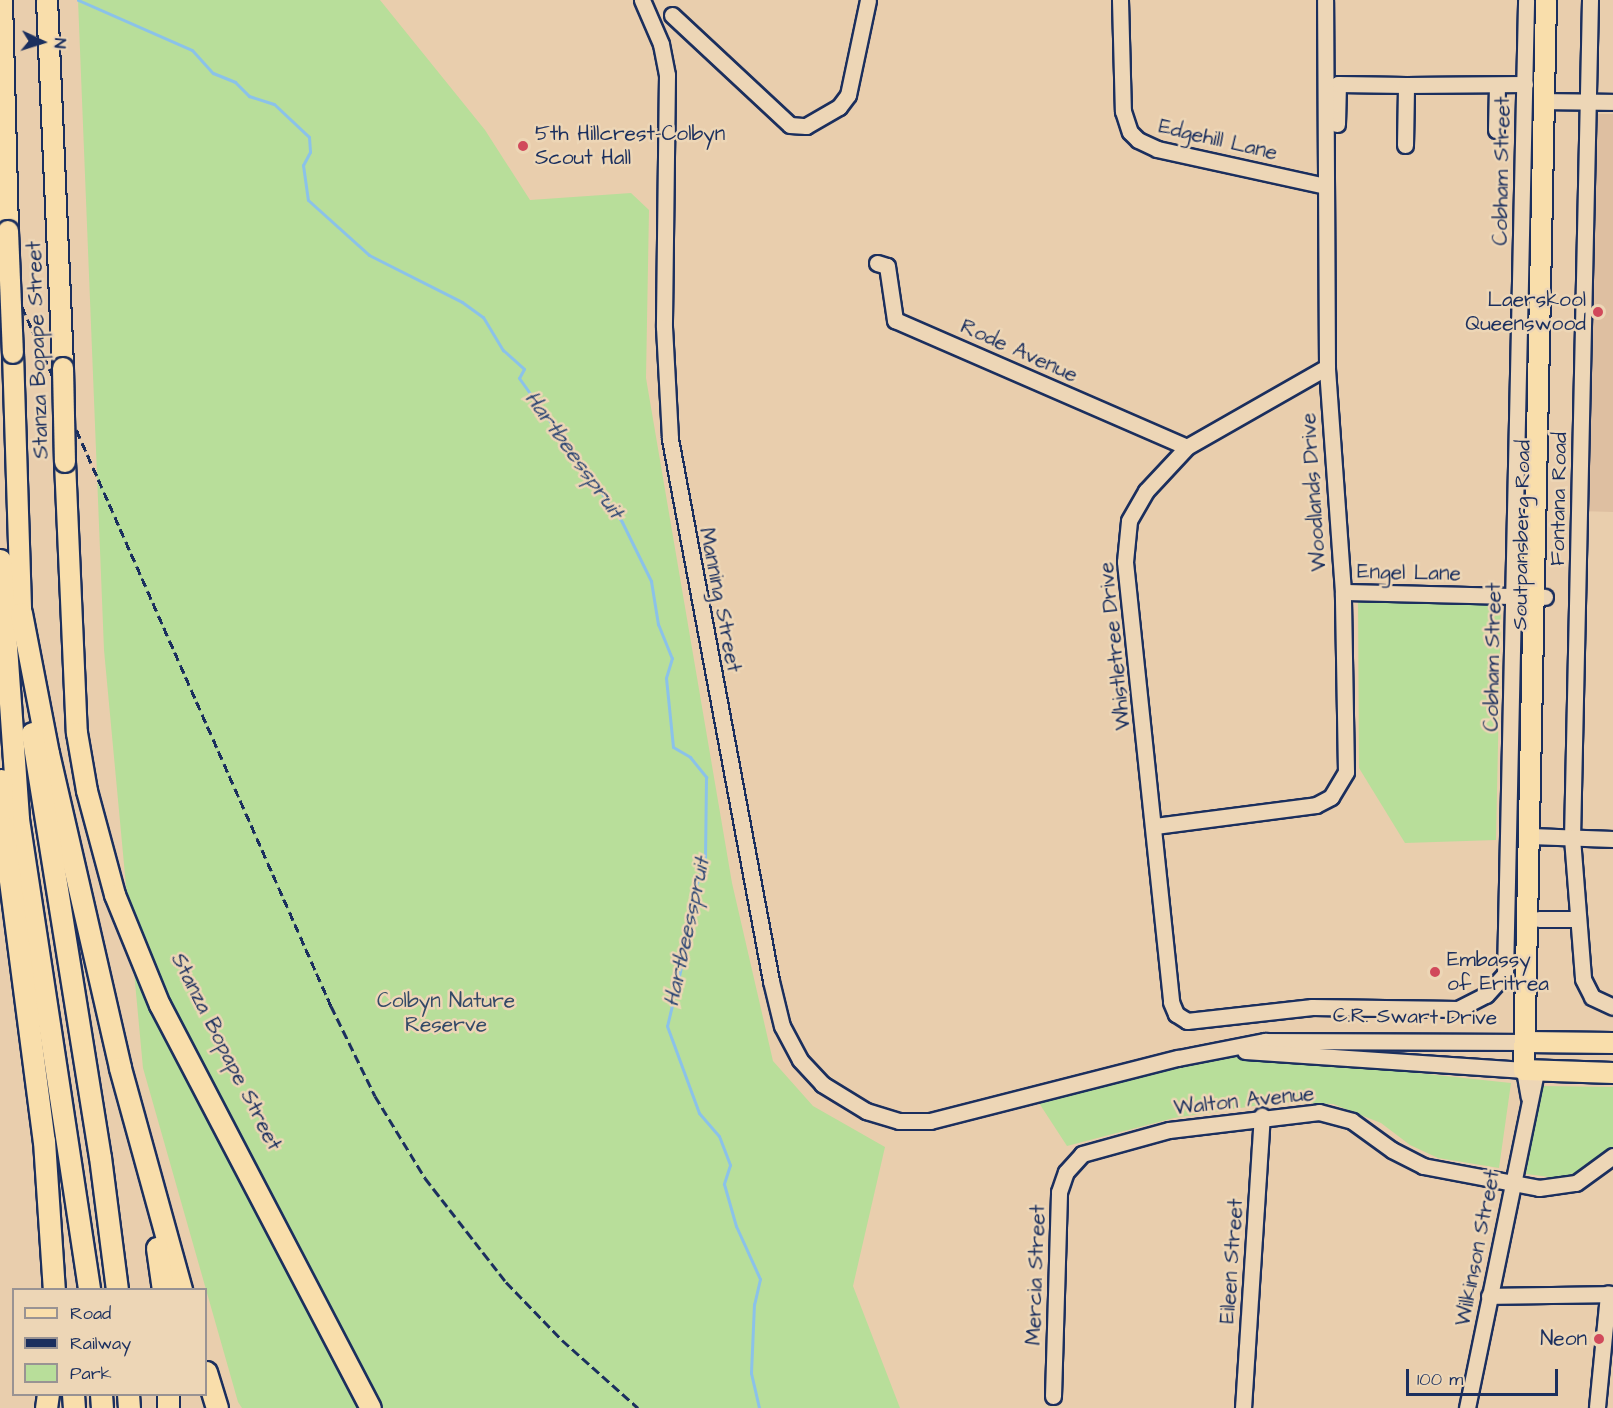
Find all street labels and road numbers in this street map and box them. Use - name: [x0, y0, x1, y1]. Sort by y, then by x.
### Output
- street label: Cobham Street: [1488, 96, 1516, 246]
- street label: Edgehill Lane: [1156, 114, 1280, 166]
- street label: Stanza Bopape Street: [22, 241, 54, 459]
- street label: Rode Avenue: [957, 314, 1081, 388]
- street label: Woodlands Drive: [1296, 412, 1332, 572]
- street label: Fontana Road: [1545, 432, 1573, 566]
- street label: Soutpansberg Road: [1508, 440, 1536, 630]
- street label: Manning Street: [694, 526, 746, 674]
- street label: Engel Lane: [1357, 559, 1461, 587]
- street label: Whistletree Drive: [1094, 561, 1136, 731]
- street label: Cobham Street: [1479, 582, 1507, 732]
- street label: Stanza Bopape Street: [165, 949, 287, 1155]
- street label: C.R. Swart Drive: [1333, 1003, 1497, 1031]
- street label: Walton Avenue: [1172, 1081, 1316, 1121]
- street label: Wilkinson Street: [1450, 1168, 1506, 1328]
- street label: Eileen Street: [1215, 1198, 1249, 1324]
- street label: Mercia Street: [1021, 1204, 1051, 1346]

